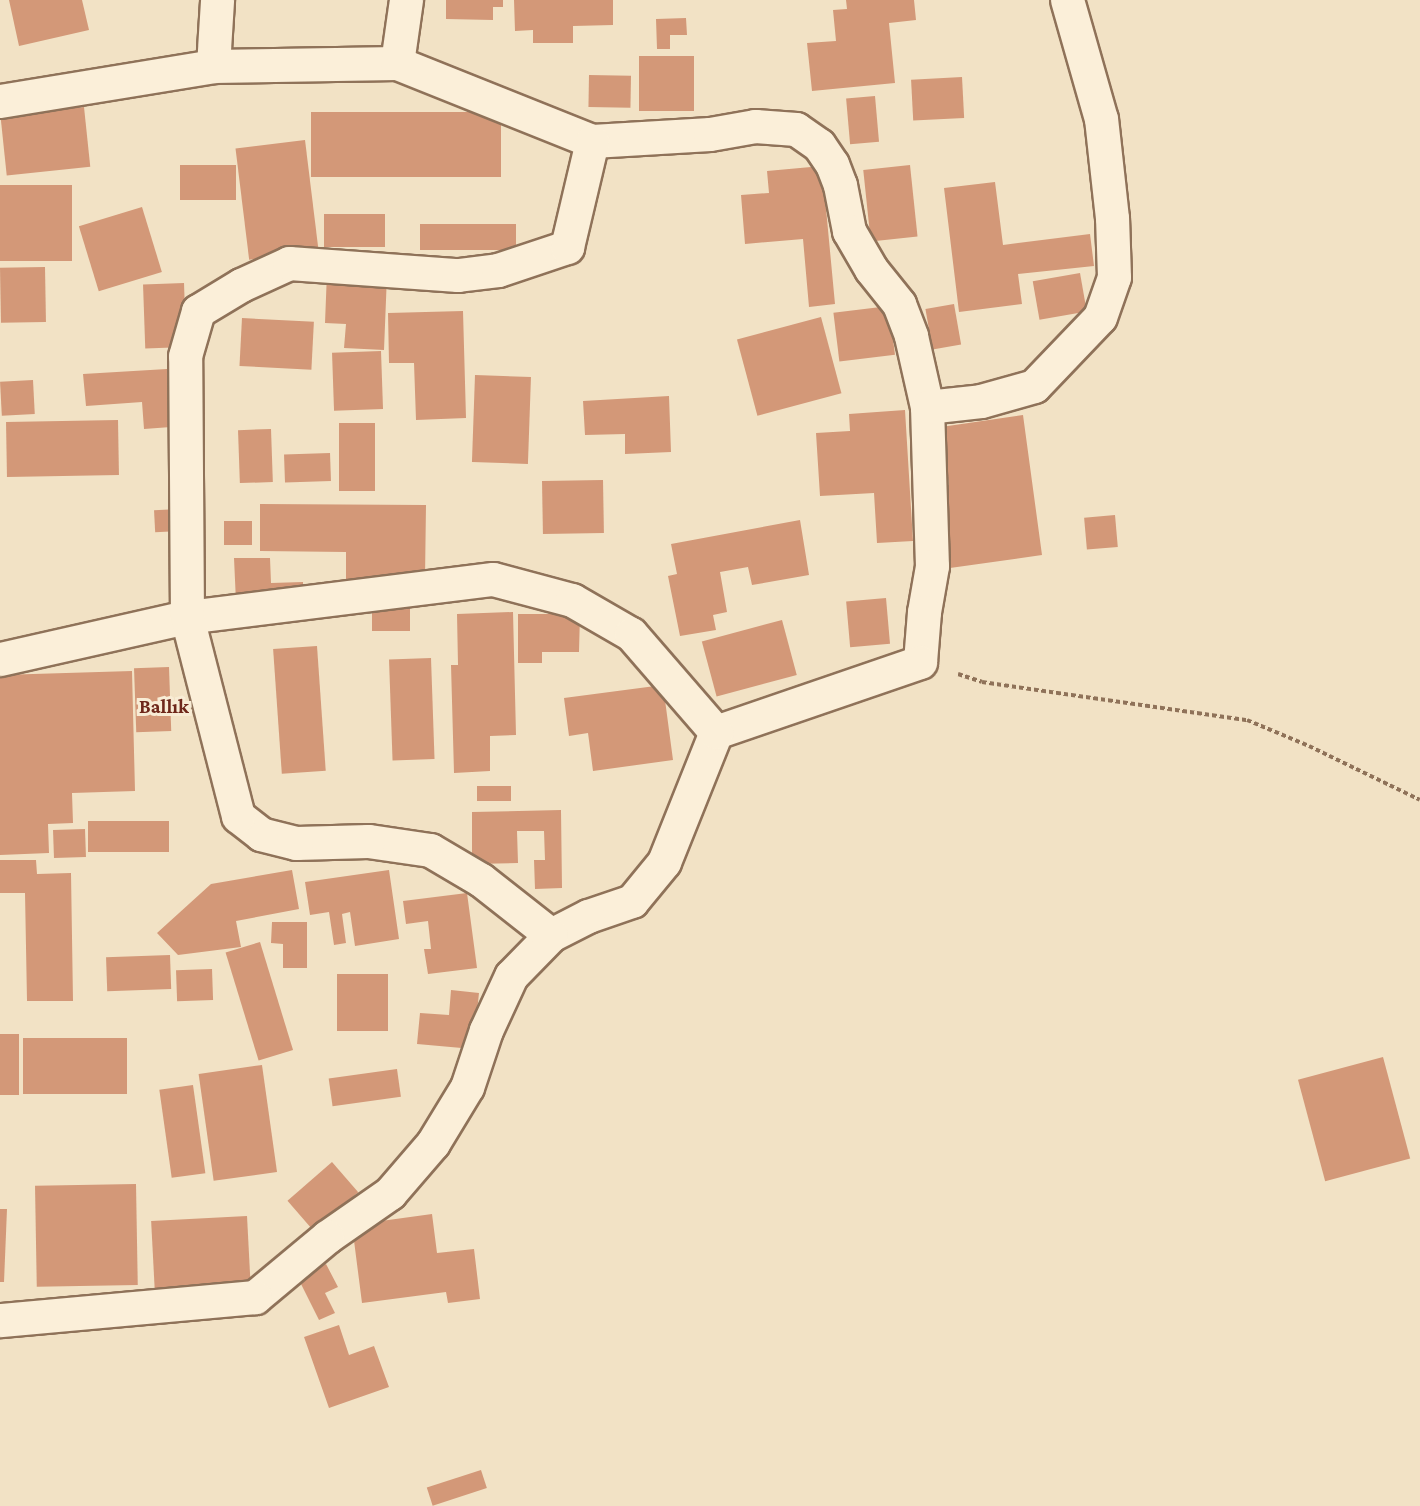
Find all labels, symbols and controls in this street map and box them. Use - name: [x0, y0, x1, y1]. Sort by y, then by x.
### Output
- district label: Ballık: [139, 694, 189, 718]

